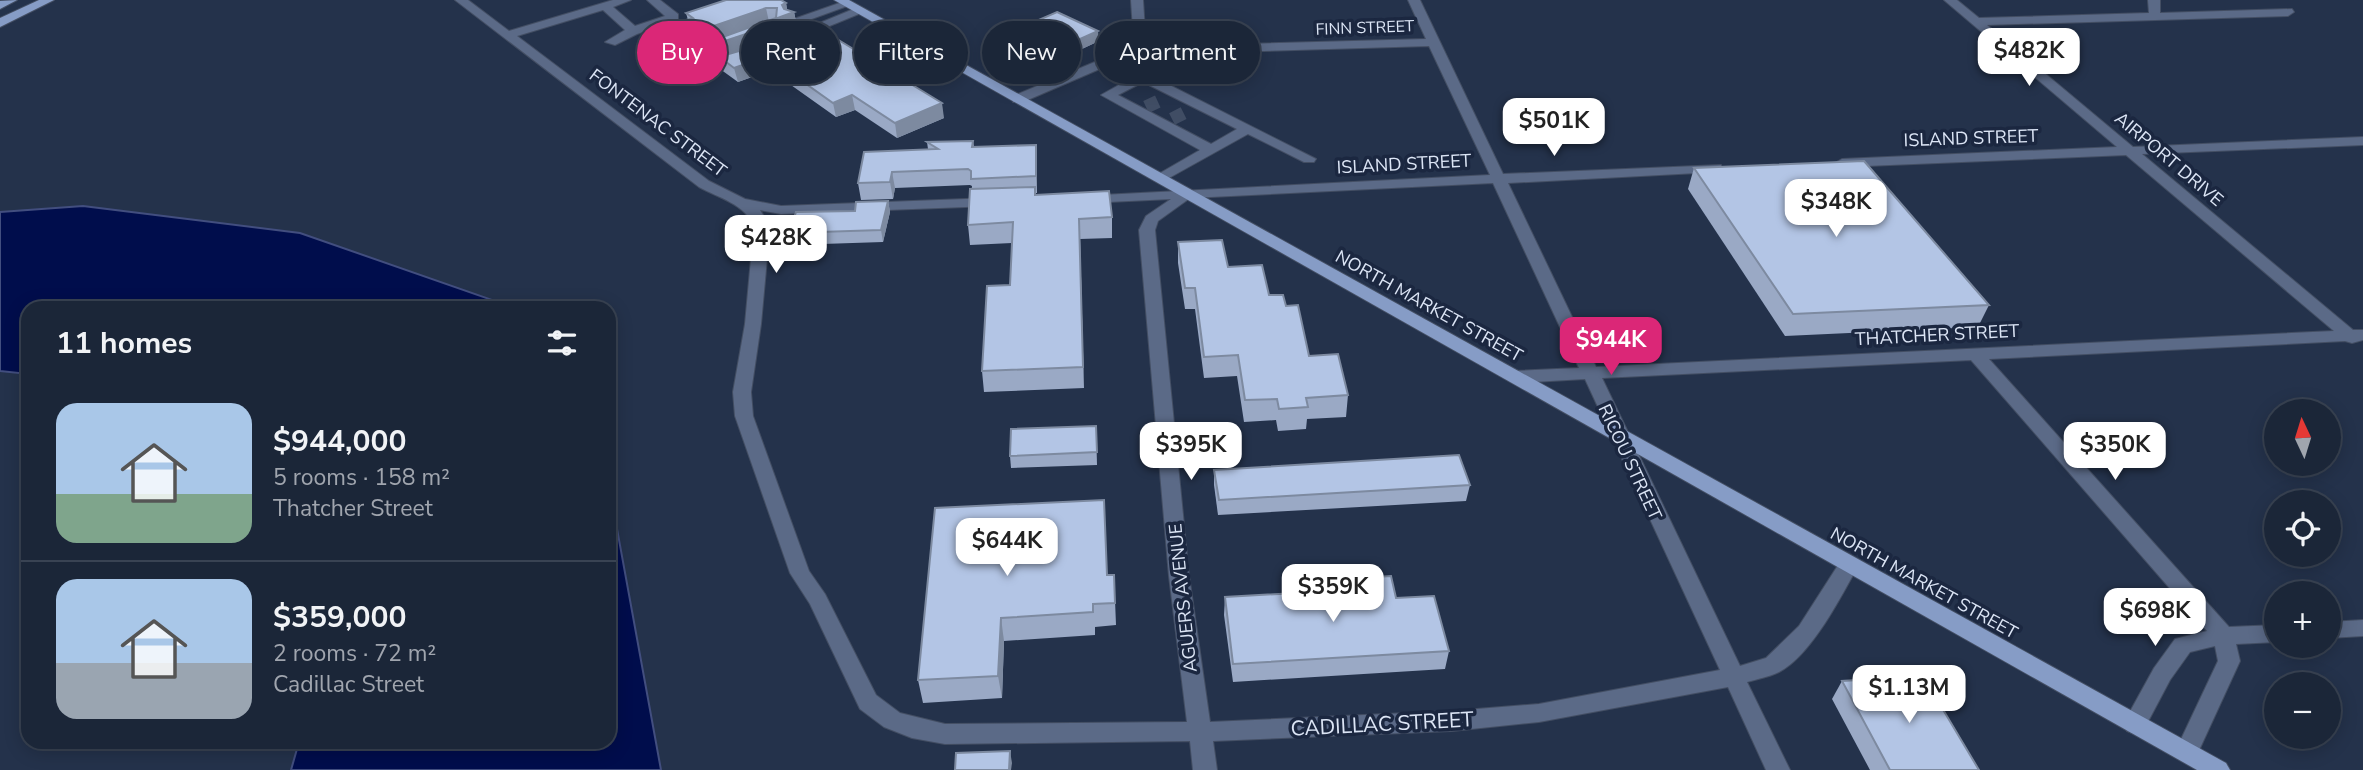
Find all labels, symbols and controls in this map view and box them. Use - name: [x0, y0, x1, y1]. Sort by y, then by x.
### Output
- street label: FINN STREET: [1315, 15, 1415, 41]
- chip: Buy: [637, 21, 727, 84]
- chip: Rent: [741, 21, 840, 84]
- chip: Filters: [854, 21, 968, 84]
- chip: New: [982, 21, 1081, 84]
- chip: Apartment: [1095, 21, 1260, 84]
- pin: $482K: [1980, 28, 2078, 88]
- text: $482K: [1994, 35, 2064, 66]
- street label: FONTENAC STREET: [584, 63, 732, 183]
- pin: $501K: [1505, 99, 1603, 158]
- text: $501K: [1519, 105, 1589, 136]
- street label: AIRPORT DRIVE: [2110, 106, 2228, 212]
- street label: ISLAND STREET: [1903, 124, 2039, 152]
- street label: ISLAND STREET: [1336, 148, 1472, 180]
- pin: $348K: [1787, 180, 1885, 239]
- text: $348K: [1801, 186, 1871, 217]
- pin: $428K: [727, 216, 825, 275]
- text: $428K: [741, 222, 811, 253]
- street label: NORTH MARKET STREET: [1331, 244, 1527, 368]
- pin: $944K: [1562, 318, 1660, 377]
- street label: THATCHER STREET: [1854, 319, 2020, 351]
- text: 11 homes: [56, 323, 192, 364]
- icon: filters: [543, 324, 581, 362]
- text: $944K: [1576, 324, 1646, 355]
- north arrow: [2264, 399, 2342, 476]
- map controls: [2264, 399, 2341, 749]
- street label: RICOU STREET: [1593, 400, 1667, 524]
- text: $944,000: [273, 421, 406, 462]
- pin: $395K: [1142, 422, 1240, 482]
- pin: $350K: [2066, 422, 2164, 482]
- text: $395K: [1156, 429, 1226, 460]
- text: $350K: [2080, 429, 2150, 460]
- icon: home: [112, 431, 196, 515]
- text: 5 rooms · 158 m²: [273, 462, 450, 493]
- button: locate: [2264, 490, 2341, 567]
- text: Thatcher Street: [273, 493, 433, 524]
- pin: $644K: [958, 518, 1056, 578]
- street label: NORTH MARKET STREET: [1826, 521, 2022, 645]
- street label: AGUERS AVENUE: [1163, 523, 1203, 673]
- text: $644K: [972, 525, 1042, 556]
- pin: $359K: [1284, 564, 1382, 624]
- text: $359K: [1298, 571, 1368, 602]
- button: +: [2264, 581, 2341, 658]
- pin: $698K: [2106, 588, 2204, 648]
- text: $698K: [2120, 595, 2190, 626]
- text: $359,000: [273, 597, 406, 638]
- icon: home: [112, 607, 196, 691]
- text: 2 rooms · 72 m²: [273, 638, 436, 669]
- pin: $1.13M: [1852, 666, 1966, 725]
- text: Cadillac Street: [273, 669, 424, 700]
- text: $1.13M: [1869, 672, 1949, 703]
- button: −: [2264, 672, 2341, 749]
- street label: CADILLAC STREET: [1290, 705, 1475, 743]

